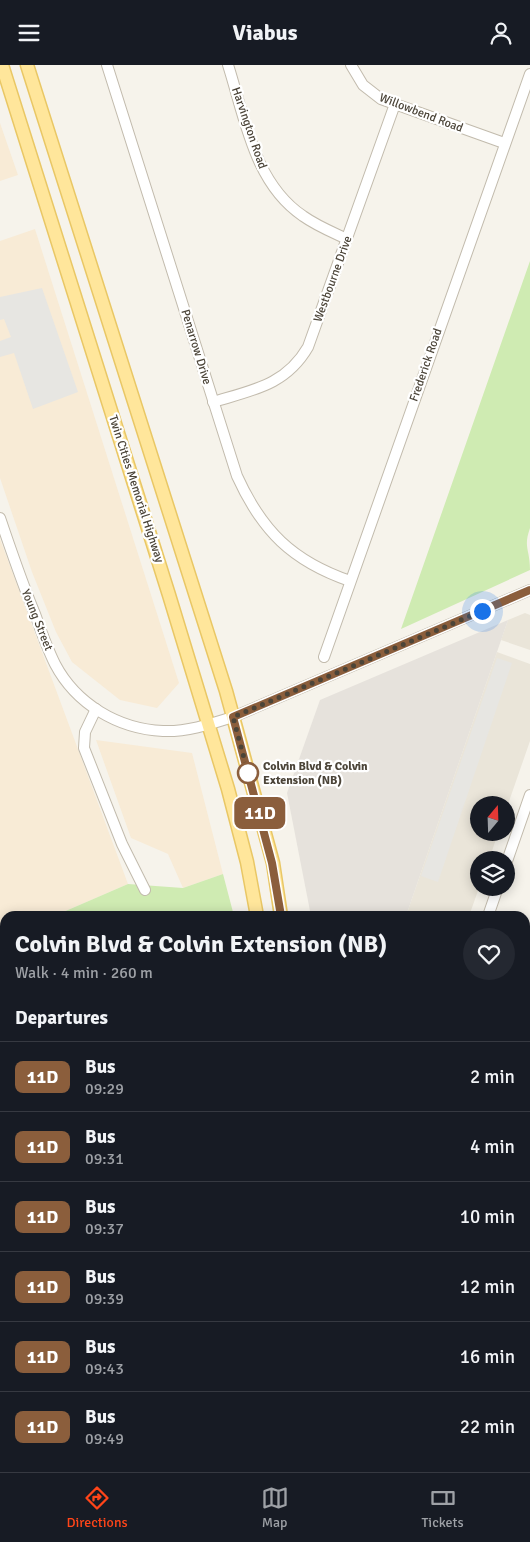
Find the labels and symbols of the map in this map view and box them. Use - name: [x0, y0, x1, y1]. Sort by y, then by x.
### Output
- street label: Harvington Road: [228, 85, 270, 171]
- street label: Willowbend Road: [377, 90, 465, 136]
- street label: Westbourne Drive: [310, 234, 356, 324]
- street label: Penarrow Drive: [177, 308, 215, 386]
- street label: Frederick Road: [406, 326, 446, 404]
- street label: Twin Cities Memorial Highway: [105, 413, 167, 565]
- street label: Young Street: [18, 587, 56, 653]
- your location: [470, 599, 495, 624]
- place label: Colvin Blvd & Colvin Extension (NB): [263, 759, 368, 788]
- marker: Colvin Blvd & Colvin Extension (NB): [237, 762, 259, 784]
- north arrow: [470, 796, 515, 841]
- line badge: 11D: [231, 797, 289, 829]

